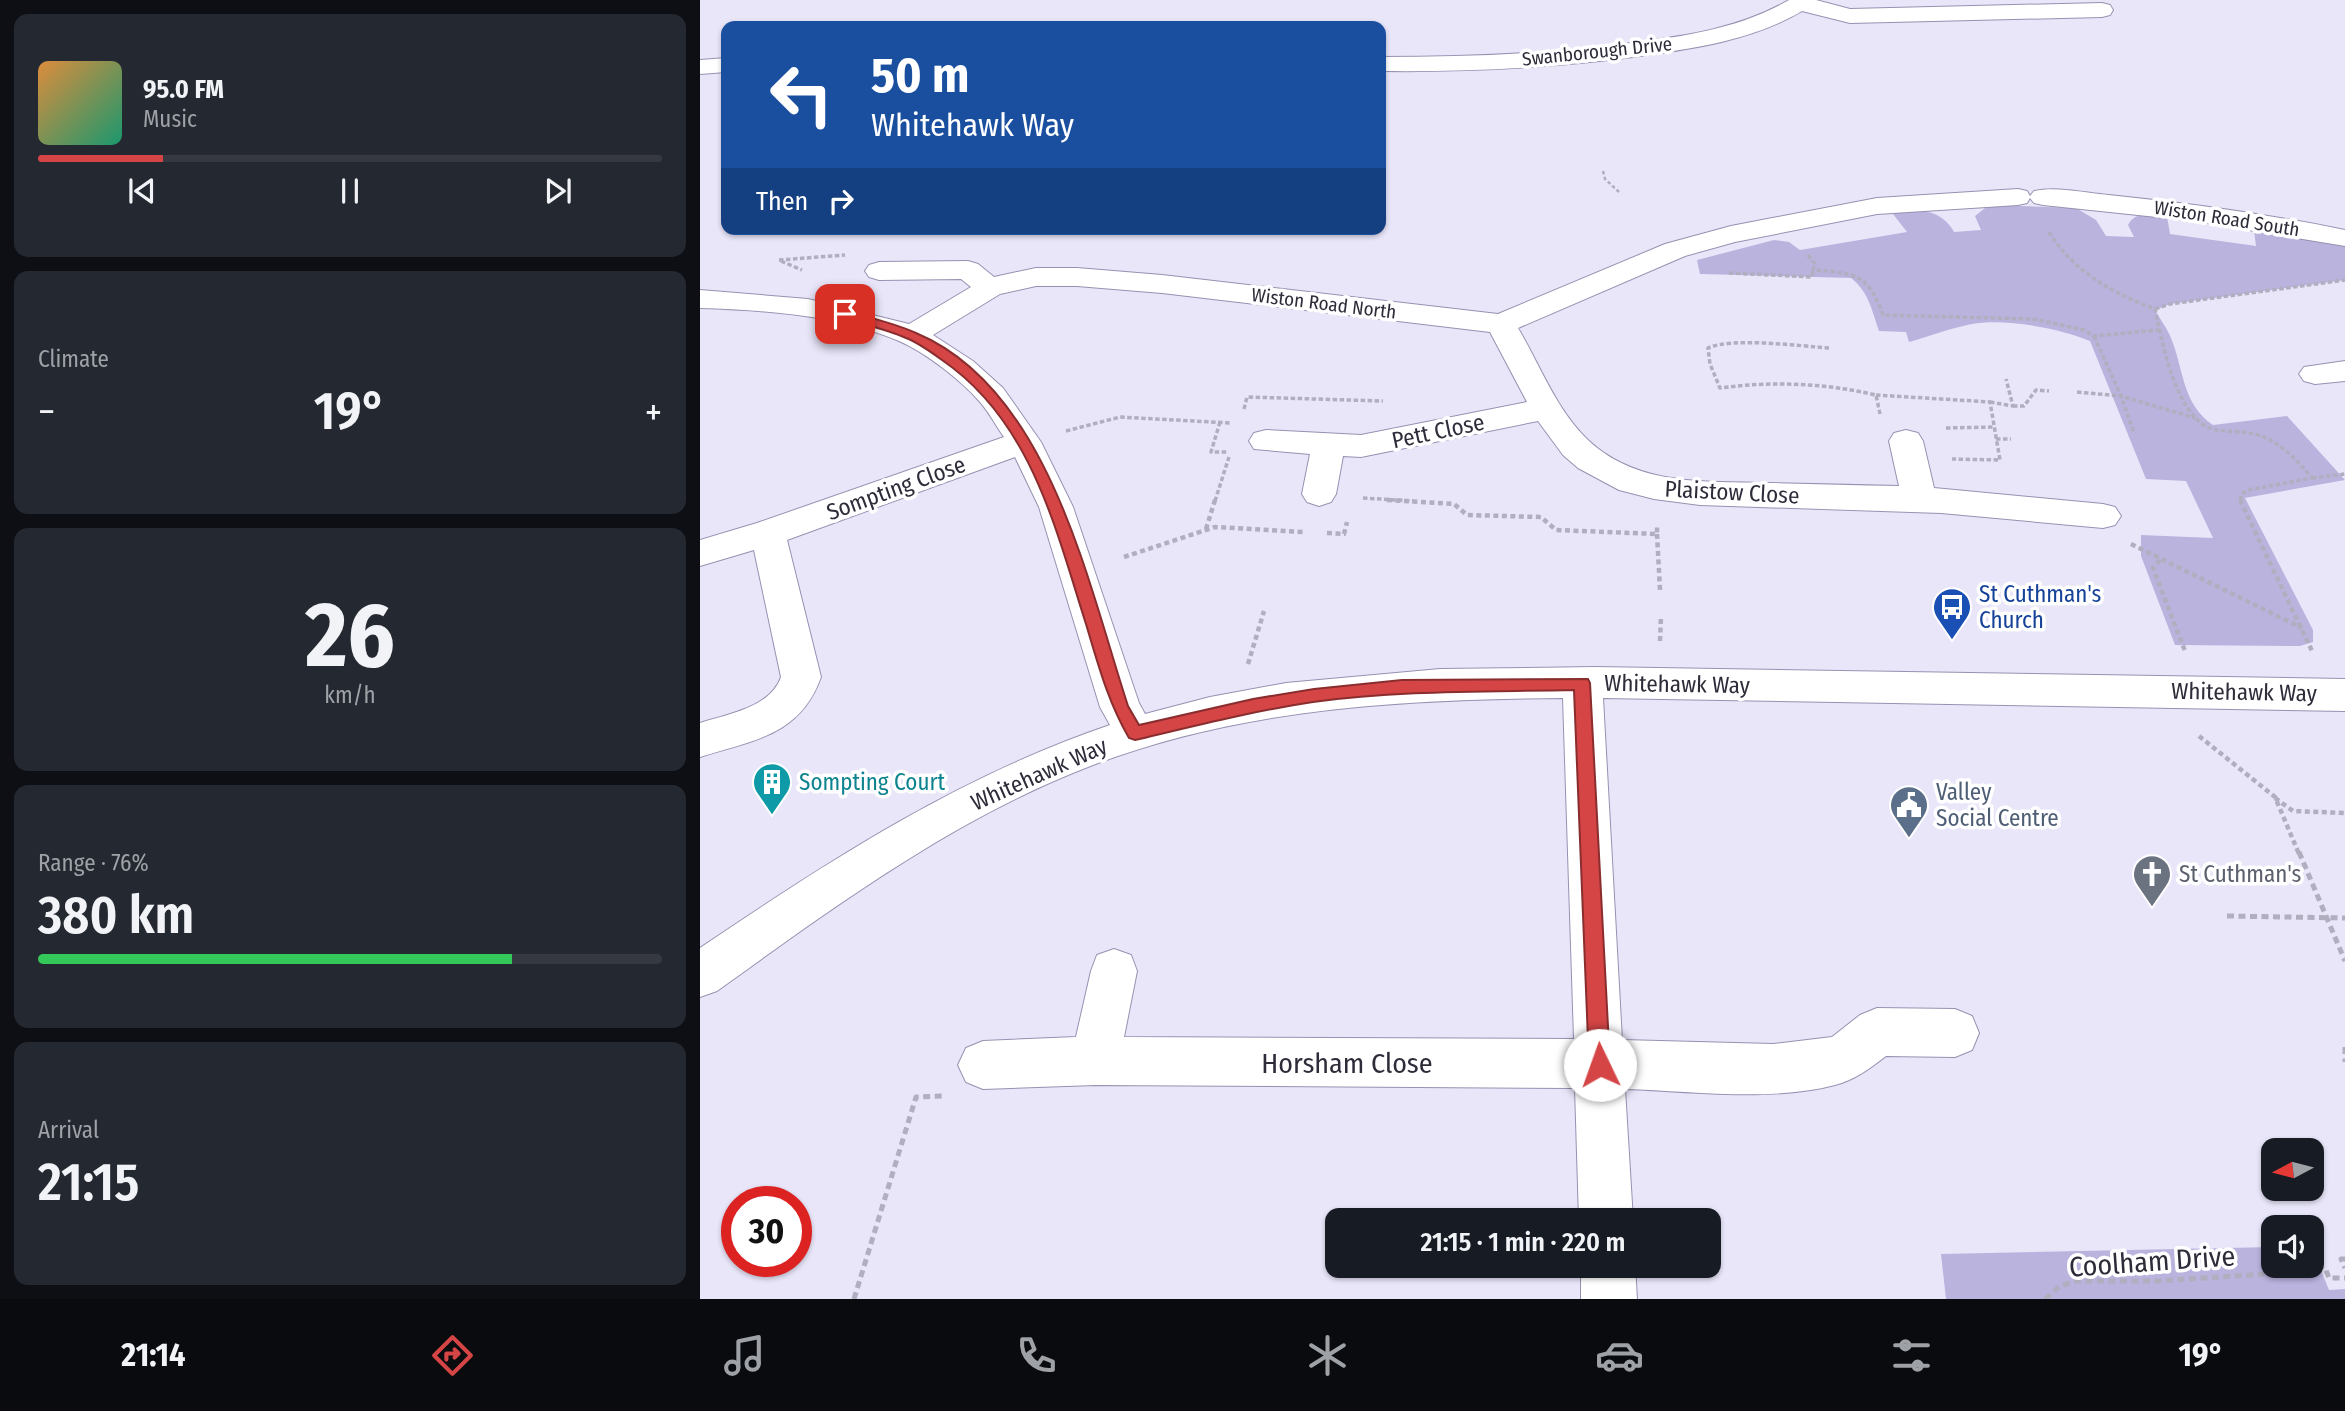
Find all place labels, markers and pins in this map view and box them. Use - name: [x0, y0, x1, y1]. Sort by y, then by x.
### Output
- pin: [815, 284, 875, 344]
- place label: St Cuthman's Church: [1979, 580, 2102, 634]
- bus stop icon: St Cuthman's Church: [1931, 586, 1973, 641]
- building icon: Sompting Court: [751, 761, 793, 816]
- place label: Sompting Court: [799, 768, 945, 796]
- place label: Valley Social Centre: [1936, 778, 2059, 832]
- public building icon: Valley Social Centre: [1888, 784, 1930, 839]
- church icon: St Cuthman's: [2131, 853, 2173, 908]
- place label: St Cuthman's: [2179, 860, 2302, 888]

